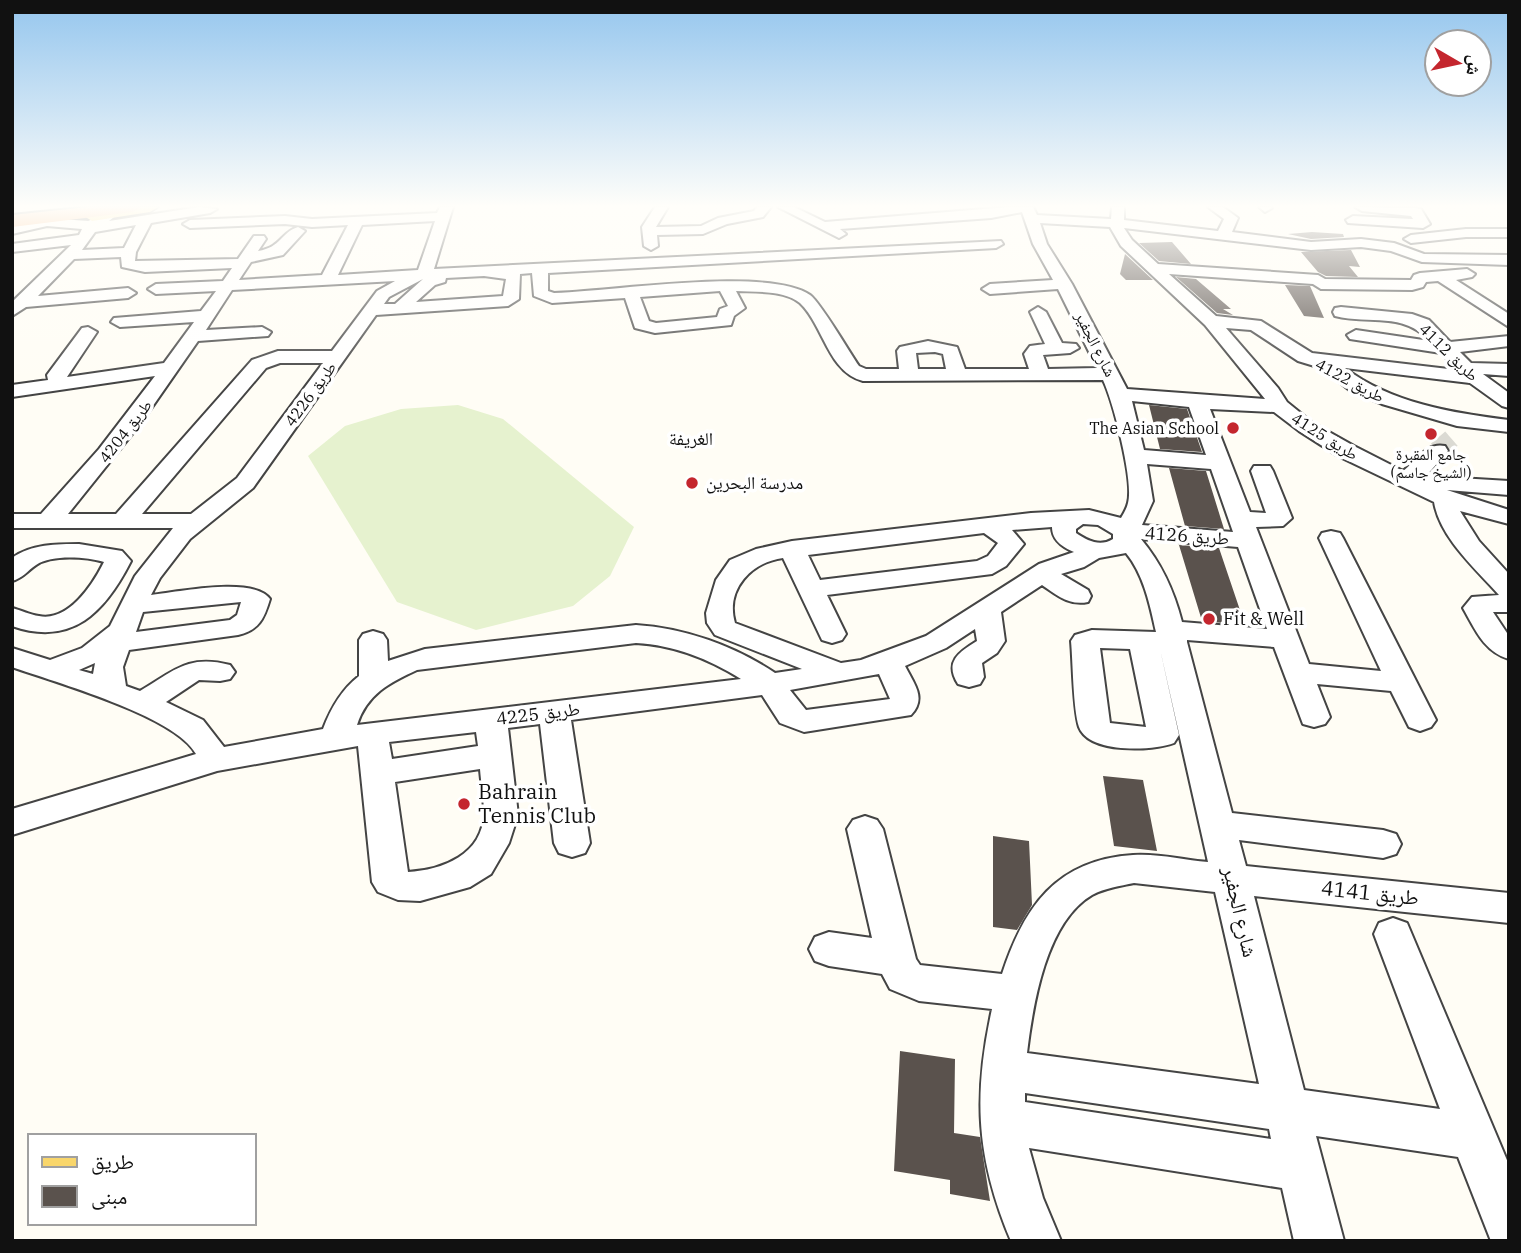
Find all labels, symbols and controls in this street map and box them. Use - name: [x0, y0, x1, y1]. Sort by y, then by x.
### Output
- north arrow: [1423, 28, 1493, 98]
- text: ش: [1461, 54, 1488, 77]
- street label: شارع الجفير: [1070, 307, 1121, 380]
- street label: طريق 4112: [1414, 319, 1483, 386]
- street label: طريق 4122: [1312, 354, 1388, 407]
- street label: طريق 4226: [280, 358, 341, 431]
- street label: طريق 4204: [94, 395, 157, 467]
- street label: طريق 4125: [1287, 408, 1362, 465]
- place label: The Asian School: [1089, 418, 1219, 438]
- marker: The Asian School: [1225, 420, 1241, 436]
- marker: جامع المقبرة (الشيخ جاسم): [1423, 426, 1439, 442]
- district label: الغريفة: [669, 427, 713, 450]
- place label: جامع المقبرة (الشيخ جاسم): [1390, 444, 1472, 483]
- place label: مدرسة البحرين: [706, 471, 803, 494]
- marker: مدرسة البحرين: [684, 475, 700, 491]
- street label: طريق 4126: [1144, 521, 1230, 550]
- place label: Fit & Well: [1223, 607, 1304, 630]
- marker: Fit & Well: [1201, 611, 1217, 627]
- street label: طريق 4225: [495, 697, 581, 730]
- place label: Bahrain Tennis Club: [478, 777, 596, 829]
- marker: Bahrain Tennis Club: [456, 796, 472, 812]
- street label: شارع الجفير: [1217, 863, 1265, 960]
- street label: طريق 4141: [1320, 873, 1420, 911]
- legend: [28, 1134, 256, 1225]
- text: طريق: [91, 1147, 134, 1175]
- text: مبنى: [91, 1182, 127, 1210]

